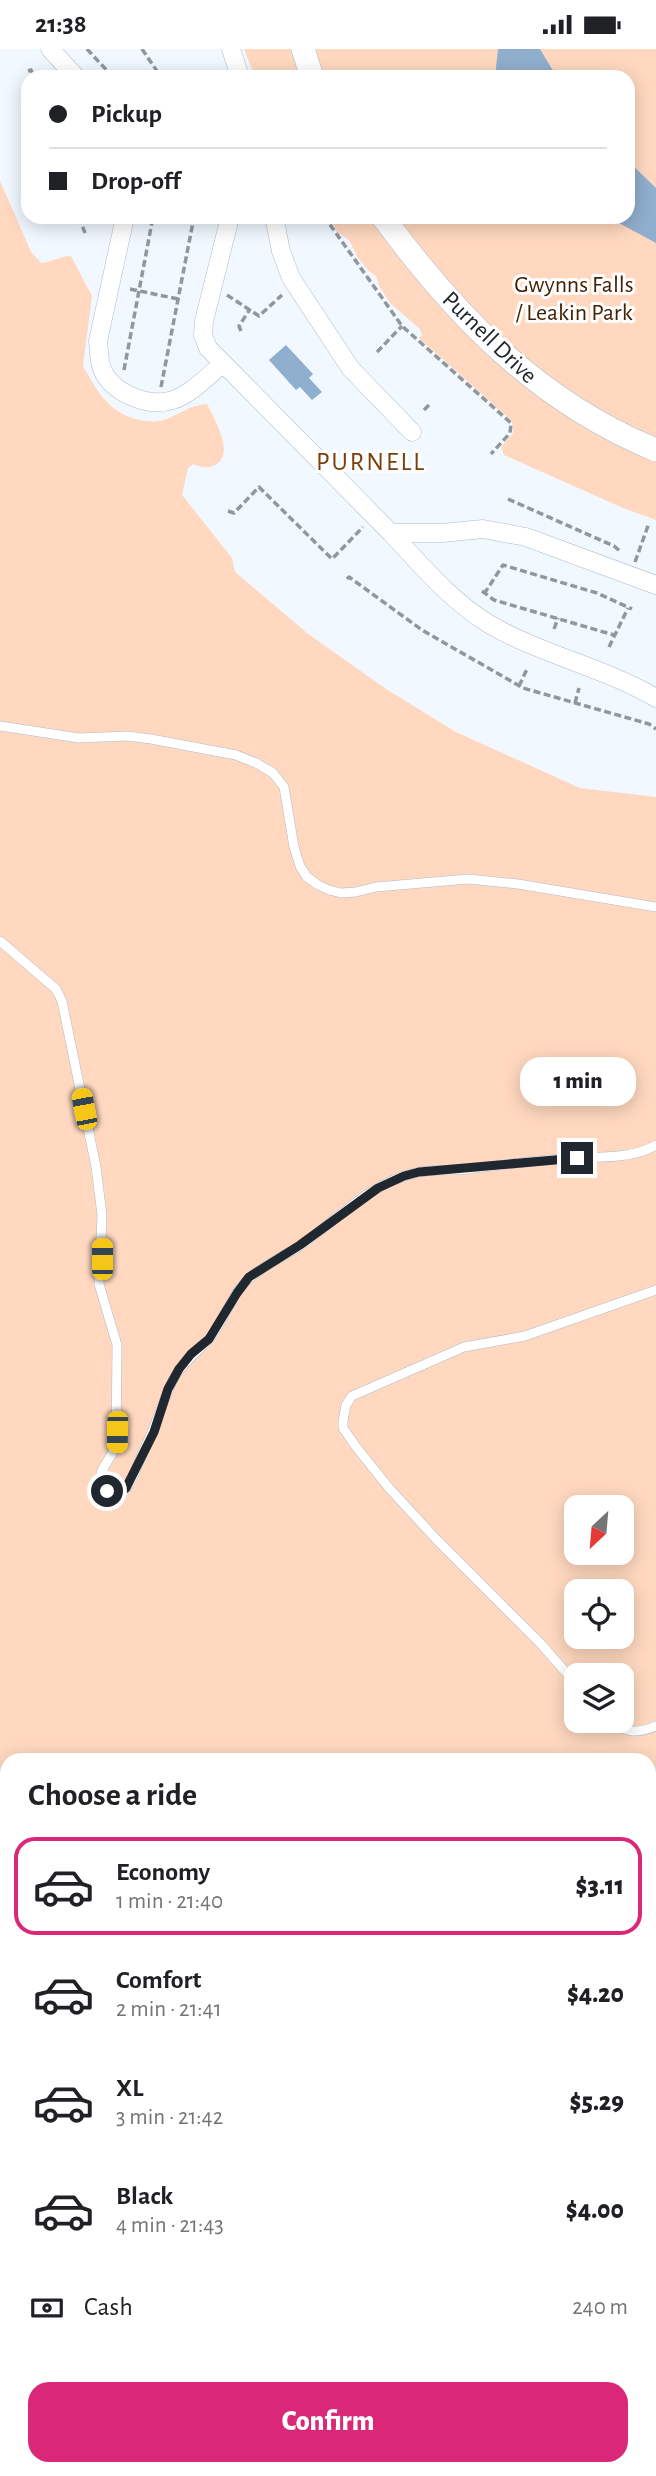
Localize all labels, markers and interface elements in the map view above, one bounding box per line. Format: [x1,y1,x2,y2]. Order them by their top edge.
text: 21:38 [35,11,87,37]
text: Pickup [91,101,162,127]
text: Drop-off [91,168,180,194]
park label: Gwynns Falls / Leakin Park [514,273,634,325]
street label: Purnell Drive [437,287,541,388]
district label: PURNELL [316,449,426,475]
callout: 1 min [519,1056,635,1105]
text: 1 min [554,1070,602,1093]
car [70,1086,99,1132]
route end [561,1142,593,1174]
car [92,1238,113,1280]
car [107,1411,128,1453]
route start [91,1475,123,1507]
north arrow [564,1495,634,1565]
map controls [564,1495,634,1733]
button: locate [564,1579,634,1649]
button: layers [564,1663,634,1733]
text: Choose a ride [28,1779,197,1811]
icon: car [32,1855,95,1918]
text: Economy [116,1859,210,1885]
text: $3.11 [576,1873,624,1899]
text: 1 min · 21:40 [116,1890,223,1913]
icon: car [32,1963,95,2026]
text: Comfort [116,1967,201,1993]
text: $4.20 [567,1981,624,2007]
text: 2 min · 21:41 [116,1998,222,2021]
icon: car [32,2071,95,2134]
text: XL [116,2075,143,2101]
text: $5.29 [570,2089,624,2115]
text: 3 min · 21:42 [116,2106,223,2129]
icon: car [32,2179,95,2242]
text: Black [116,2183,173,2209]
text: $4.00 [566,2197,624,2223]
text: 4 min · 21:43 [116,2214,224,2237]
icon: cash [28,2289,66,2327]
text: Cash [84,2294,133,2320]
text: 240 m [572,2296,628,2319]
button: Confirm [28,2382,628,2462]

